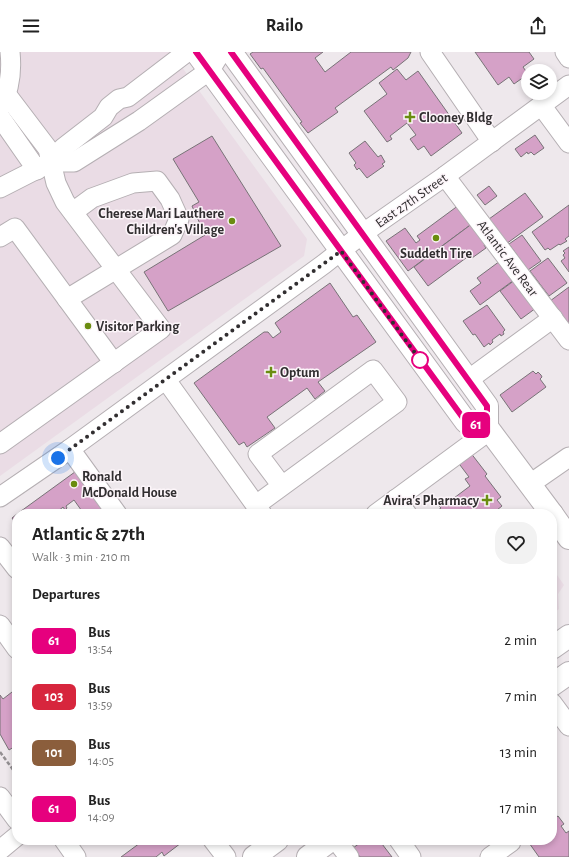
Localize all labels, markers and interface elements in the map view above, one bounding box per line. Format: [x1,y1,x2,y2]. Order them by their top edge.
icon: menu [20,15,42,37]
icon: share [527,15,549,37]
text: Railo [266,17,303,35]
map controls [521,64,557,100]
button: layers [521,64,557,100]
marker: Clooney Bldg [404,111,416,123]
place label: Clooney Bldg [419,111,493,125]
street label: East 27th Street [373,171,450,231]
place label: Cherese Mari Lauthere Children's Village [98,207,224,237]
marker: Cherese Mari Lauthere Children's Village [227,216,237,226]
street label: Atlantic Ave Rear [474,218,541,300]
marker: Suddeth Tire [431,233,441,243]
place label: Suddeth Tire [400,247,472,261]
place label: Visitor Parking [96,320,180,334]
marker: Visitor Parking [83,321,93,331]
unlabelled marker [411,351,429,369]
marker: Optum [265,366,277,378]
place label: Optum [280,366,320,380]
line badge: 61 [458,412,494,438]
text: 61 [470,418,482,432]
your location [48,448,68,468]
place label: Ronald McDonald House [82,470,177,500]
marker: Ronald McDonald House [69,479,79,489]
place label: Avira's Pharmacy [383,494,480,508]
marker: Avira's Pharmacy [482,495,492,505]
button: heart [495,522,537,564]
text: Atlantic & 27th [32,525,145,544]
text: Walk · 3 min · 210 m [32,551,130,564]
text: Departures [32,587,100,602]
text: Bus [88,625,110,640]
text: 2 min [504,633,537,648]
text: 61 [48,634,60,648]
text: 13:54 [88,643,113,656]
text: Bus [88,681,110,696]
text: 7 min [505,689,537,704]
text: 103 [45,690,63,704]
text: 13:59 [88,699,112,712]
text: Bus [88,737,110,752]
text: 13 min [500,745,537,760]
text: 101 [45,746,63,760]
text: 14:05 [88,755,114,768]
text: Bus [88,793,110,808]
text: 17 min [500,801,537,816]
text: 61 [48,802,60,816]
text: 14:09 [88,811,115,824]

